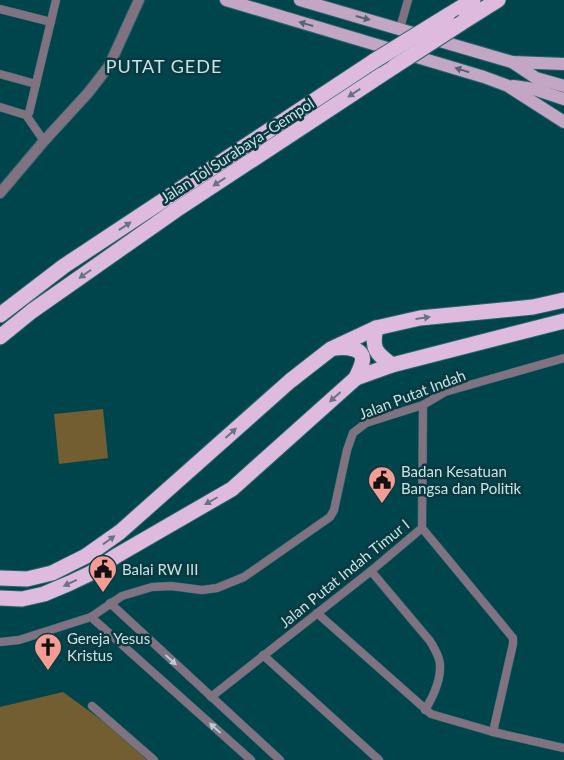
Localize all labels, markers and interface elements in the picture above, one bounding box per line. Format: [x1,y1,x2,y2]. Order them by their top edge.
one-way arrow [356,14,371,22]
one-way arrow [299,19,314,27]
district label: PUTAT GEDE [106,55,222,77]
one-way arrow [454,65,469,73]
one-way arrow [348,88,361,98]
street label: Jalan Tol Surabaya–Gempol [157,94,317,206]
one-way arrow [212,178,225,187]
one-way arrow [118,221,132,230]
one-way arrow [78,269,92,279]
one-way arrow [416,314,432,322]
street label: Jalan Putat Indah [356,365,468,423]
one-way arrow [330,391,342,403]
one-way arrow [225,427,237,439]
place label: Badan Kesatuan Bangsa dan Politik [401,462,522,497]
public building icon: Badan Kesatuan Bangsa dan Politik [367,465,397,504]
one-way arrow [203,497,218,505]
street label: Jalan Putat Indah Timur I [275,515,413,631]
one-way arrow [102,535,116,545]
public building icon: Balai RW III [88,554,118,593]
place label: Balai RW III [122,560,198,578]
one-way arrow [63,579,77,587]
place label: Gereja Yesus Kristus [67,629,150,664]
church icon: Gereja Yesus Kristus [33,632,63,671]
one-way arrow [165,654,177,666]
one-way arrow [208,722,221,733]

